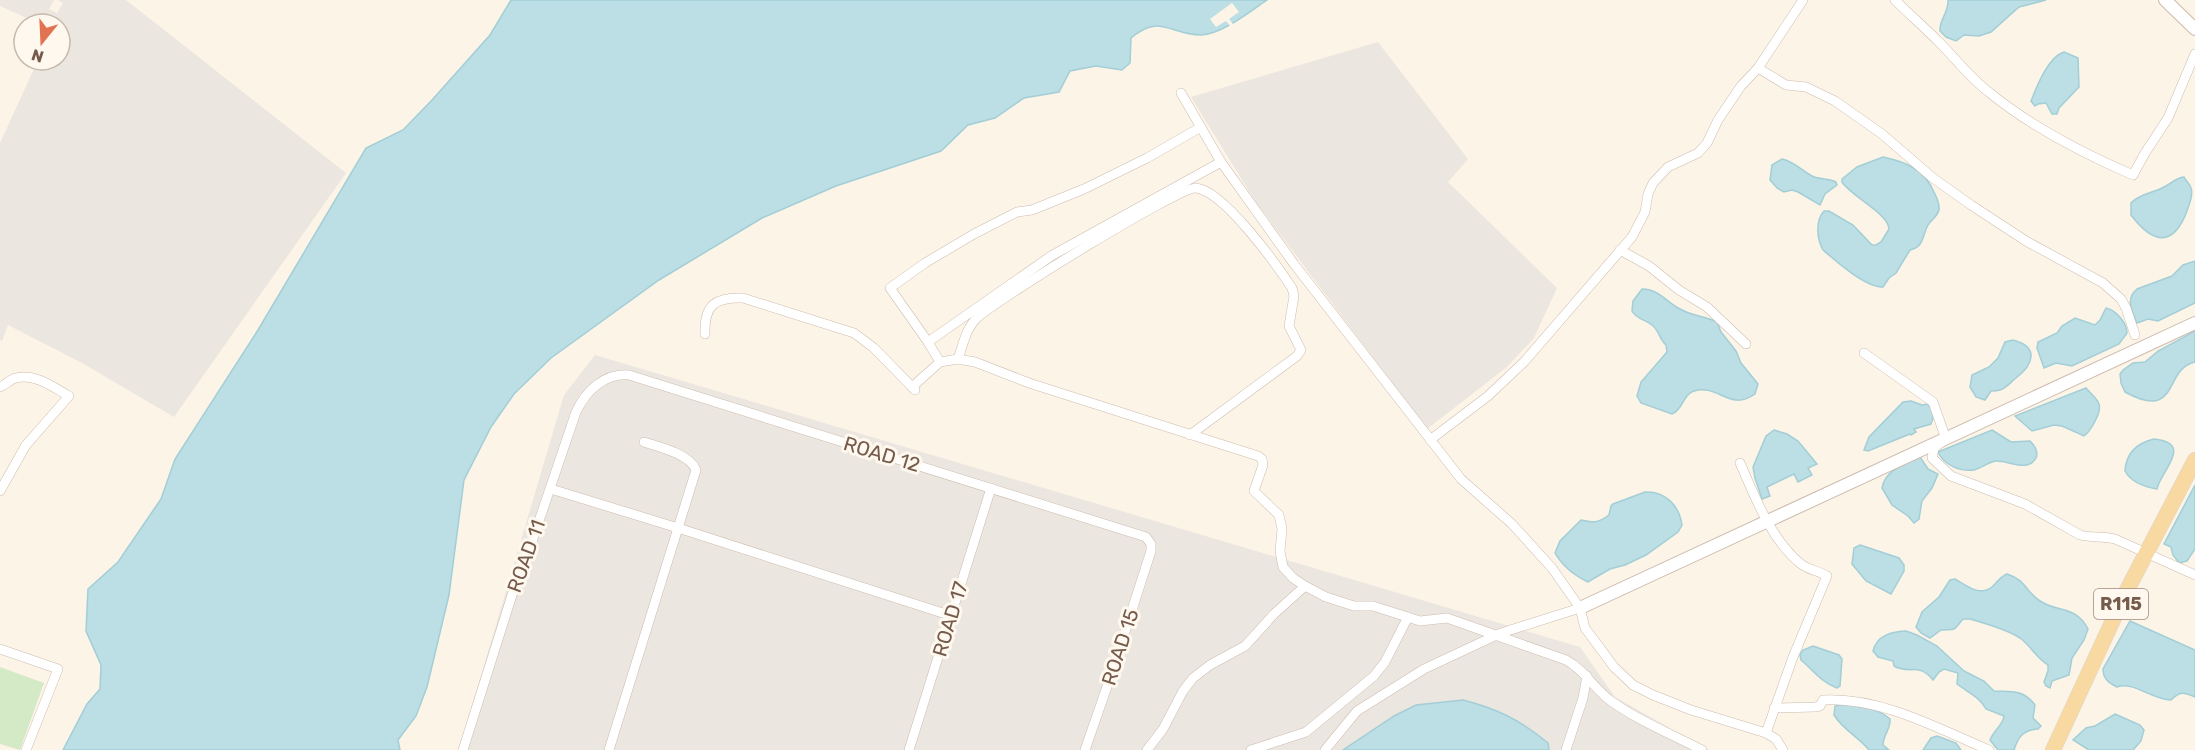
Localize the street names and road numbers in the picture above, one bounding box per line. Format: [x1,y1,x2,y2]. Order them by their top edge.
street label: ROAD 12 [841,431,923,477]
street label: ROAD 11 [502,516,550,596]
street label: ROAD 17 [927,579,973,659]
road number: R115 [2094,589,2148,619]
street label: ROAD 15 [1096,606,1144,688]

